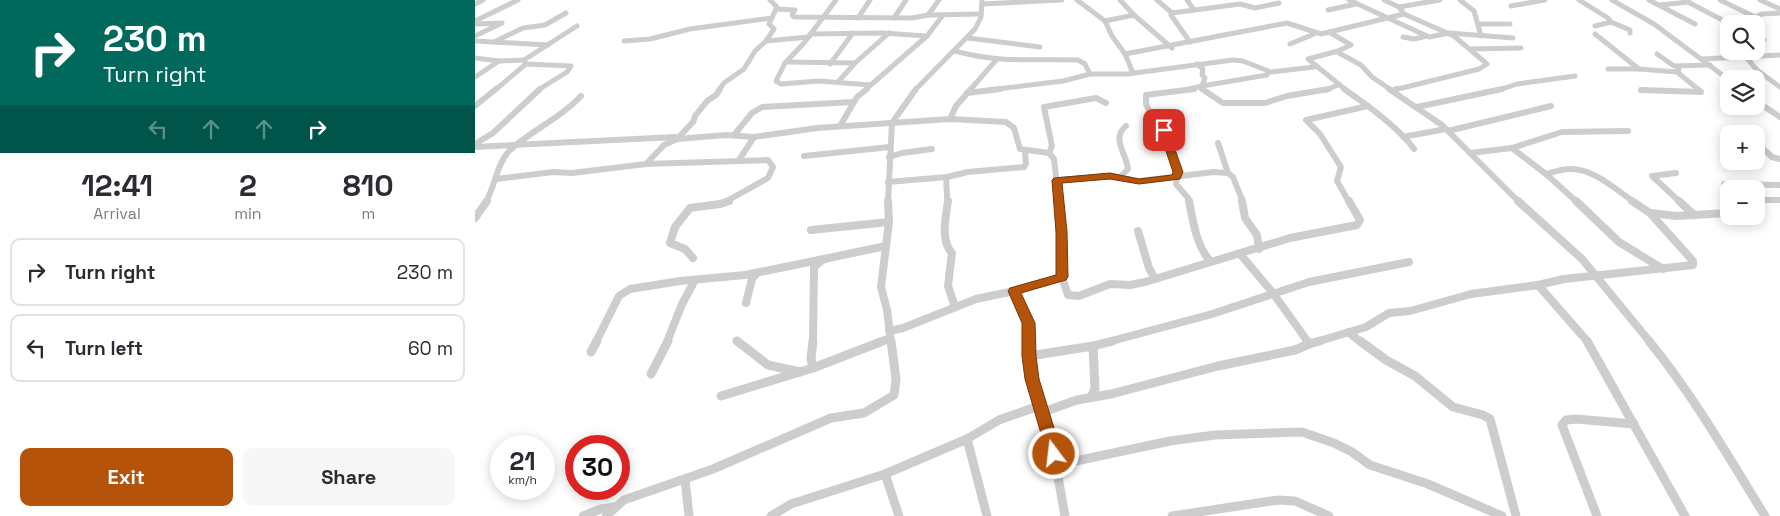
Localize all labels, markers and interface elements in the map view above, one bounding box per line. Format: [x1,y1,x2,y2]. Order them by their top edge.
map controls [1720,15,1765,225]
button: search [1720,15,1765,60]
text: 230 m [103,17,207,61]
icon: right [20,20,85,85]
text: Turn right [103,60,206,88]
button: layers [1720,70,1765,115]
pin [1143,109,1185,151]
icon: left [144,115,172,143]
icon: ahead [197,115,225,143]
icon: ahead [250,115,278,143]
icon: right [303,115,331,143]
icon: arrive [1150,116,1178,144]
button: + [1720,125,1765,170]
text: 12:41 [81,166,153,205]
text: 2 [239,166,257,205]
text: 810 [343,166,394,205]
button: − [1720,180,1765,225]
text: Arrival [93,203,141,224]
text: min [234,203,262,224]
text: m [361,203,375,224]
icon: right [22,258,50,286]
text: Turn right [65,260,155,285]
text: 230 m [397,260,453,285]
icon: left [22,334,50,362]
text: Turn left [65,336,143,361]
text: 60 m [408,336,453,361]
position arrow [1027,427,1079,479]
speed limit sign: 30 [565,435,630,500]
text: 21 [509,445,536,477]
button: Exit [20,448,233,506]
button: Share [243,448,455,506]
text: km/h [508,472,537,488]

